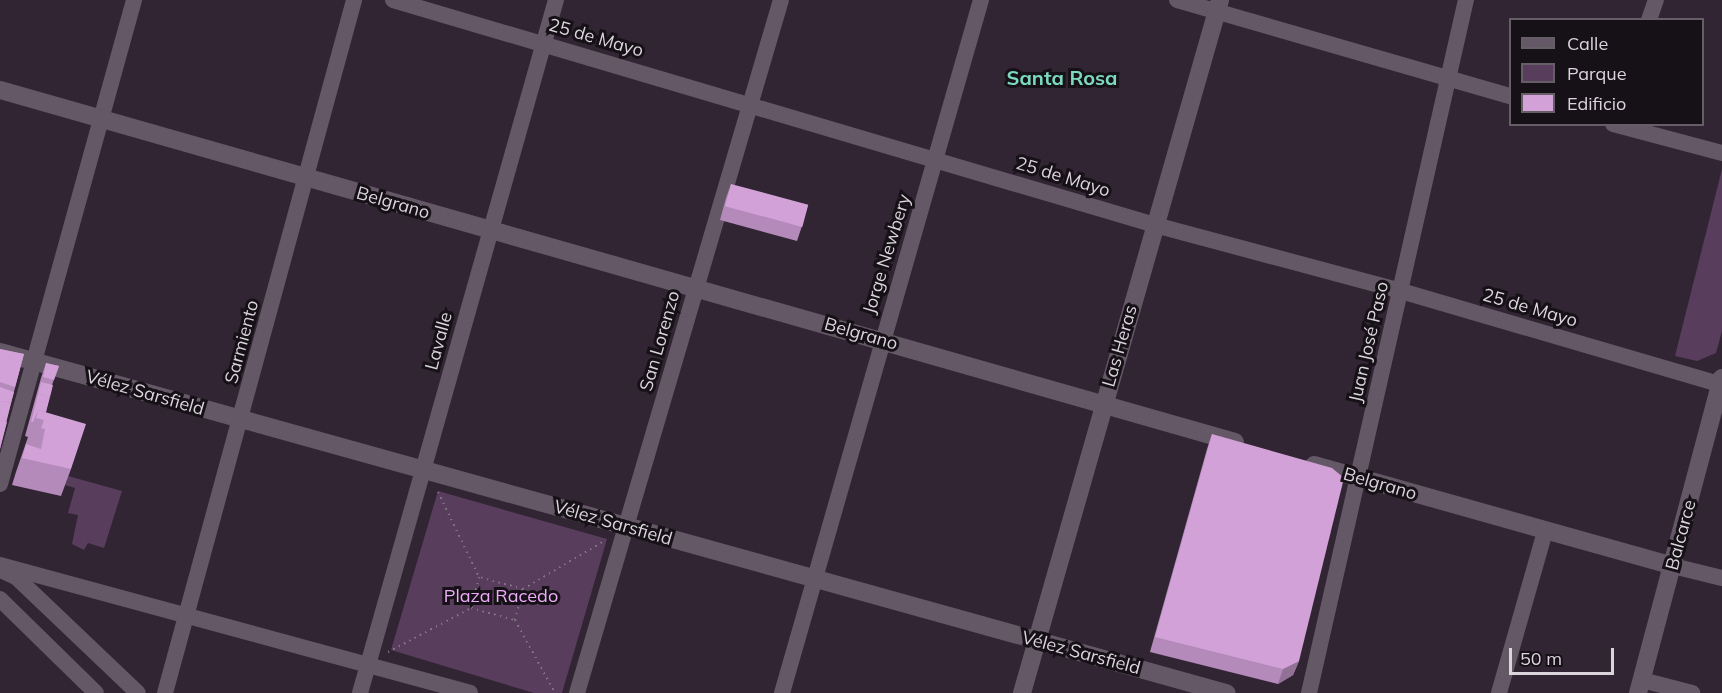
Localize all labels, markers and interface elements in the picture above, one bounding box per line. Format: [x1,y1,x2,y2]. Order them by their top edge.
street label: 25 de Mayo [546,14,646,62]
legend [1509,18,1704,126]
text: Calle [1567,32,1608,55]
text: Parque [1567,62,1626,85]
district label: Santa Rosa [1007,65,1117,89]
text: Edificio [1567,92,1626,115]
street label: 25 de Mayo [1013,152,1113,202]
street label: Belgrano [354,182,432,224]
street label: Jorge Newbery [859,192,915,316]
street label: Juan José Paso [1345,280,1393,404]
street label: 25 de Mayo [1480,284,1580,332]
street label: San Lorenzo [635,288,685,394]
street label: Sarmiento [221,298,263,386]
street label: Las Heras [1098,303,1142,389]
street label: Lavalle [421,310,457,372]
street label: Belgrano [822,313,900,355]
street label: Vélez Sarsfield [83,366,207,420]
street label: Belgrano [1341,463,1419,505]
street label: Vélez Sarsfield [551,496,675,550]
street label: Balcarce [1661,497,1701,573]
park label: Plaza Racedo [444,585,558,607]
street label: Vélez Sarsfield [1019,627,1143,679]
scale bar [1512,636,1617,674]
text: 50 m [1520,647,1562,670]

